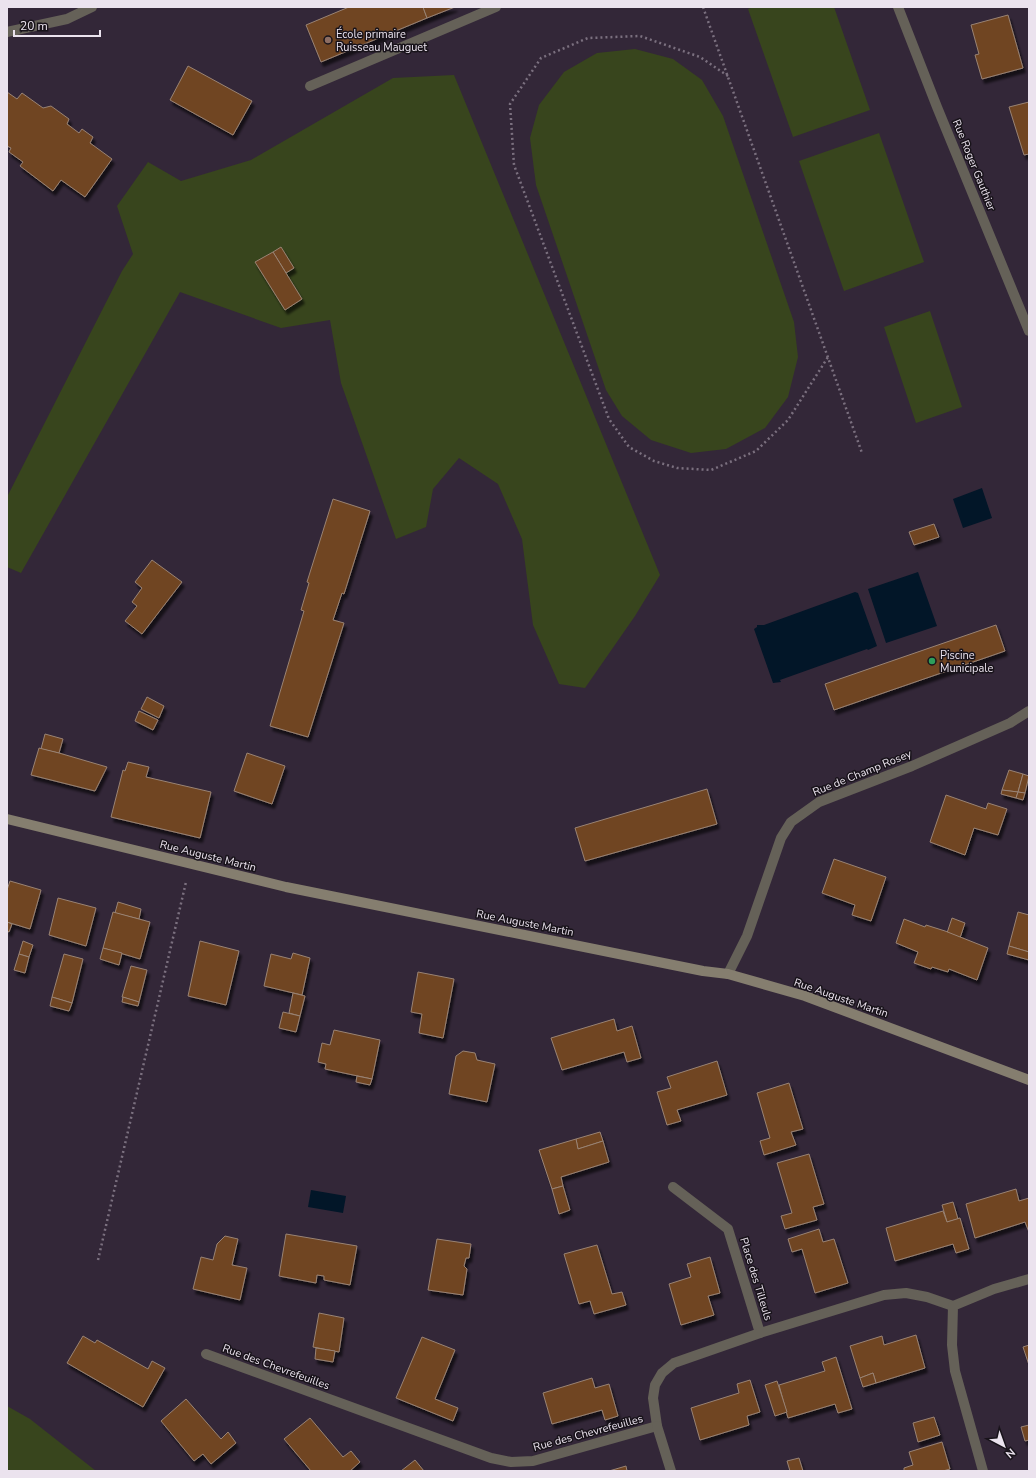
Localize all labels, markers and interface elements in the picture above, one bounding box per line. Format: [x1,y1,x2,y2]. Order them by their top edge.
scale bar [14,12,100,38]
text: 20 m [20,18,48,34]
place label: École primaire Ruisseau Mauguet [336,26,427,55]
marker: École primaire Ruisseau Mauguet [323,35,333,45]
street label: Rue Roger Gauthier [949,117,999,213]
place label: Piscine Municipale [940,648,993,676]
marker: Piscine Municipale [927,656,937,666]
street label: Rue de Champ Rosey [810,746,914,800]
street label: Rue Auguste Martin [158,837,258,875]
street label: Rue Auguste Martin [475,906,575,940]
street label: Rue Auguste Martin [792,975,890,1021]
street label: Place des Tilleuls [736,1236,776,1322]
street label: Rue des Chevrefeuilles [220,1341,332,1393]
street label: Rue des Chevrefeuilles [531,1411,645,1455]
north arrow [984,1426,1024,1466]
text: N [1002,1445,1018,1462]

